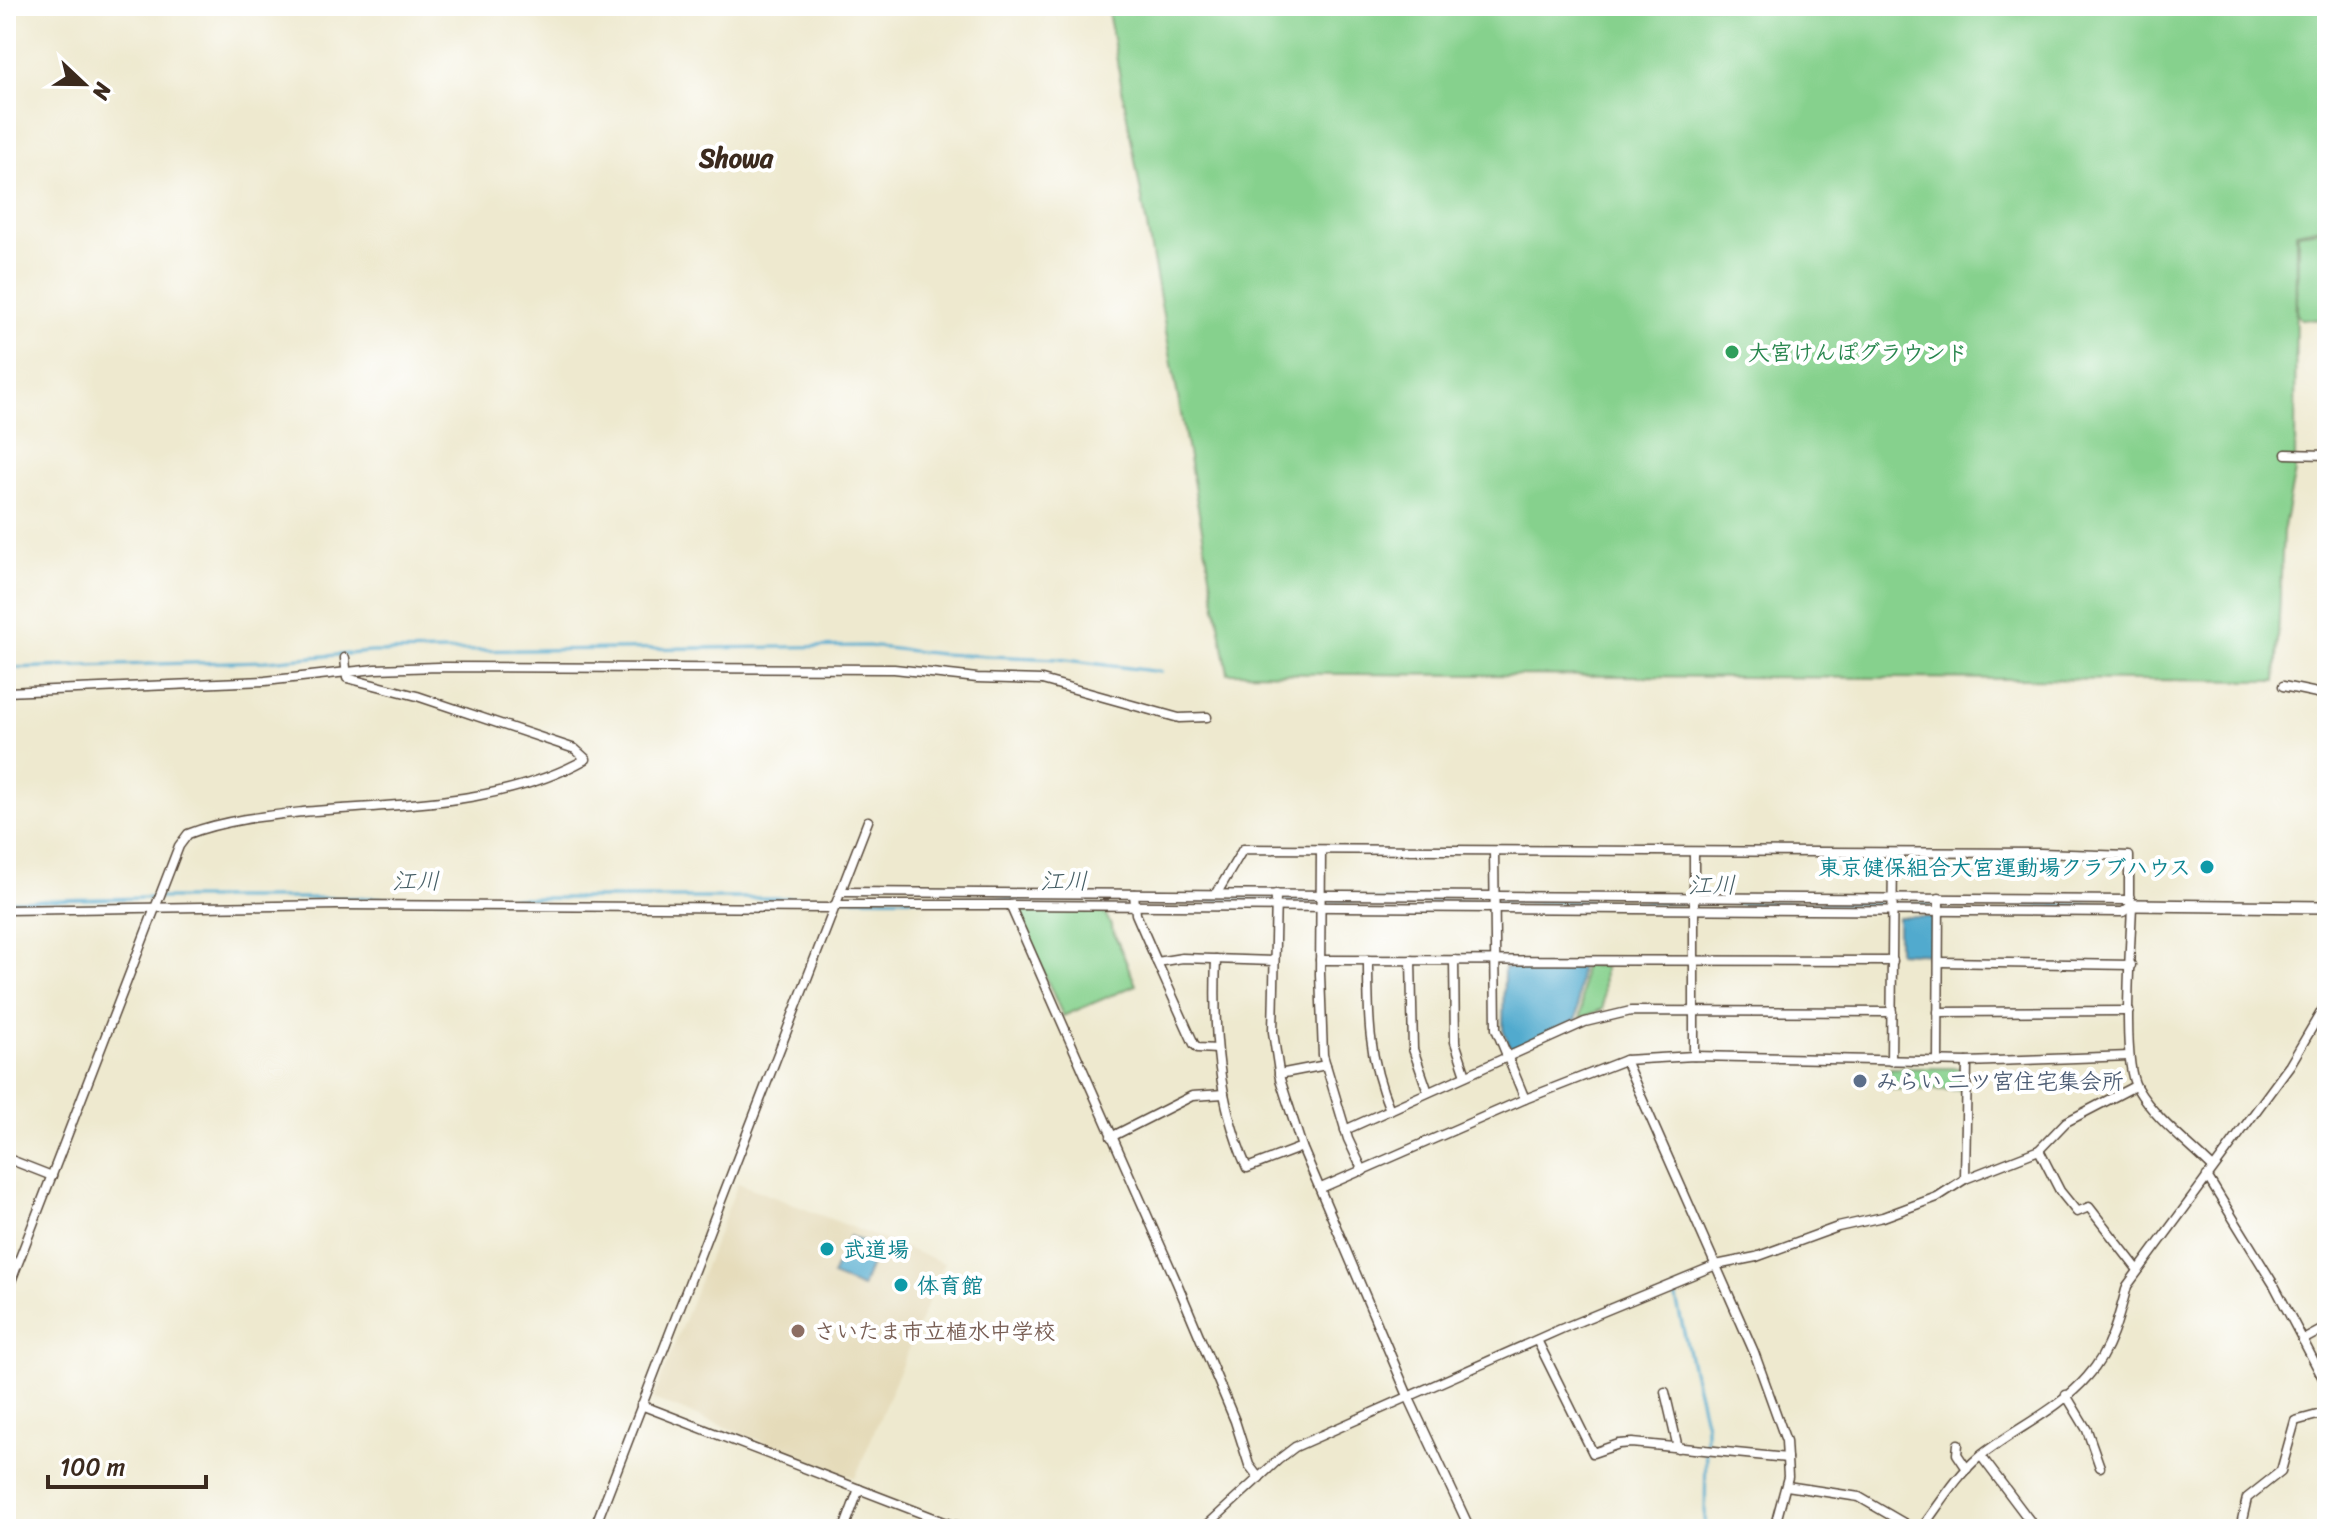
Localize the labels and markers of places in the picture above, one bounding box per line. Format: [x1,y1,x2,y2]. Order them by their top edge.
place label: 大宮けんぽグラウンド [1748,333,1968,372]
marker: 大宮けんぽグラウンド [1723,343,1741,361]
place label: 東京健保組合大宮運動場クラブハウス [1818,848,2191,887]
marker: 東京健保組合大宮運動場クラブハウス [2198,858,2216,876]
place label: みらい 二ツ宮住宅集会所 [1876,1062,2124,1101]
marker: みらい 二ツ宮住宅集会所 [1851,1072,1869,1090]
place label: 武道場 [843,1230,909,1269]
marker: 武道場 [818,1240,836,1258]
place label: 体育館 [917,1266,983,1305]
marker: 体育館 [892,1276,910,1294]
place label: さいたま市立植水中学校 [814,1312,1056,1351]
marker: さいたま市立植水中学校 [789,1322,807,1340]

